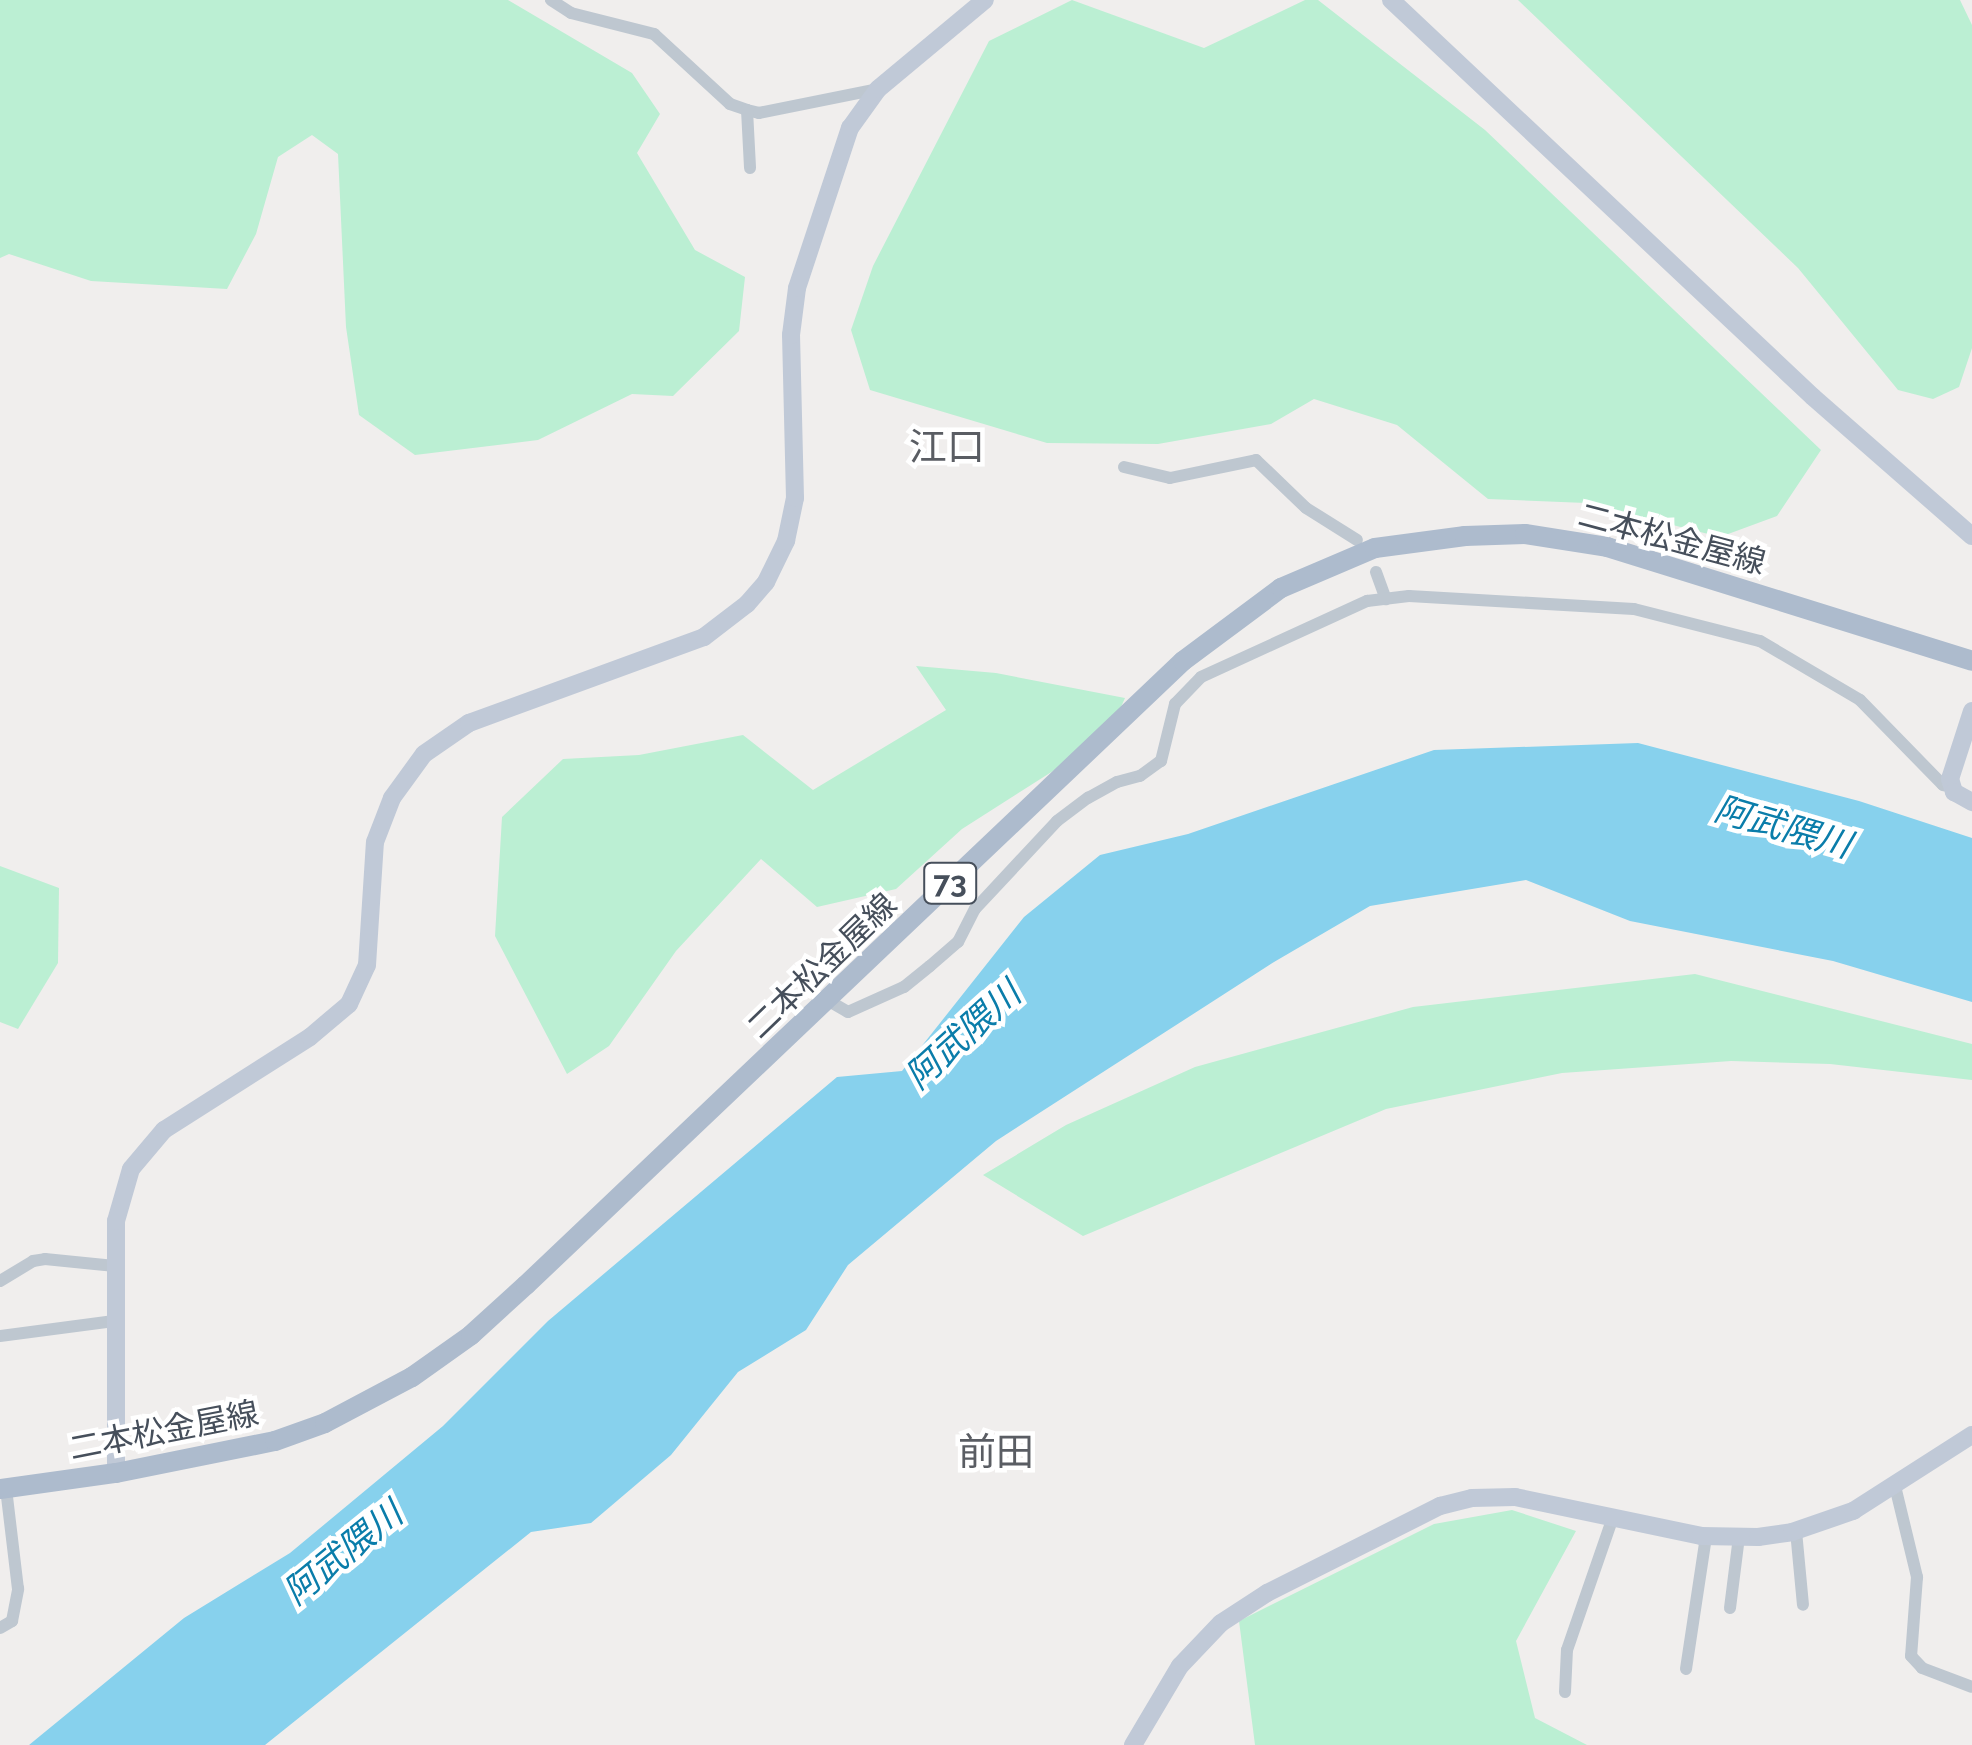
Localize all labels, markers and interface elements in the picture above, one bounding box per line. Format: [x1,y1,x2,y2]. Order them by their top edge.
district label: 江口 [909,424,985,470]
street label: 二本松金屋線 [1574,496,1770,582]
water label: 阿武隈川 [1710,788,1856,866]
road number: 73 [922,858,978,908]
street label: 二本松金屋線 [740,886,904,1046]
water label: 阿武隈川 [897,973,1029,1097]
street label: 二本松金屋線 [66,1394,262,1468]
district label: 前田 [958,1429,1034,1475]
water label: 阿武隈川 [275,1493,411,1613]

